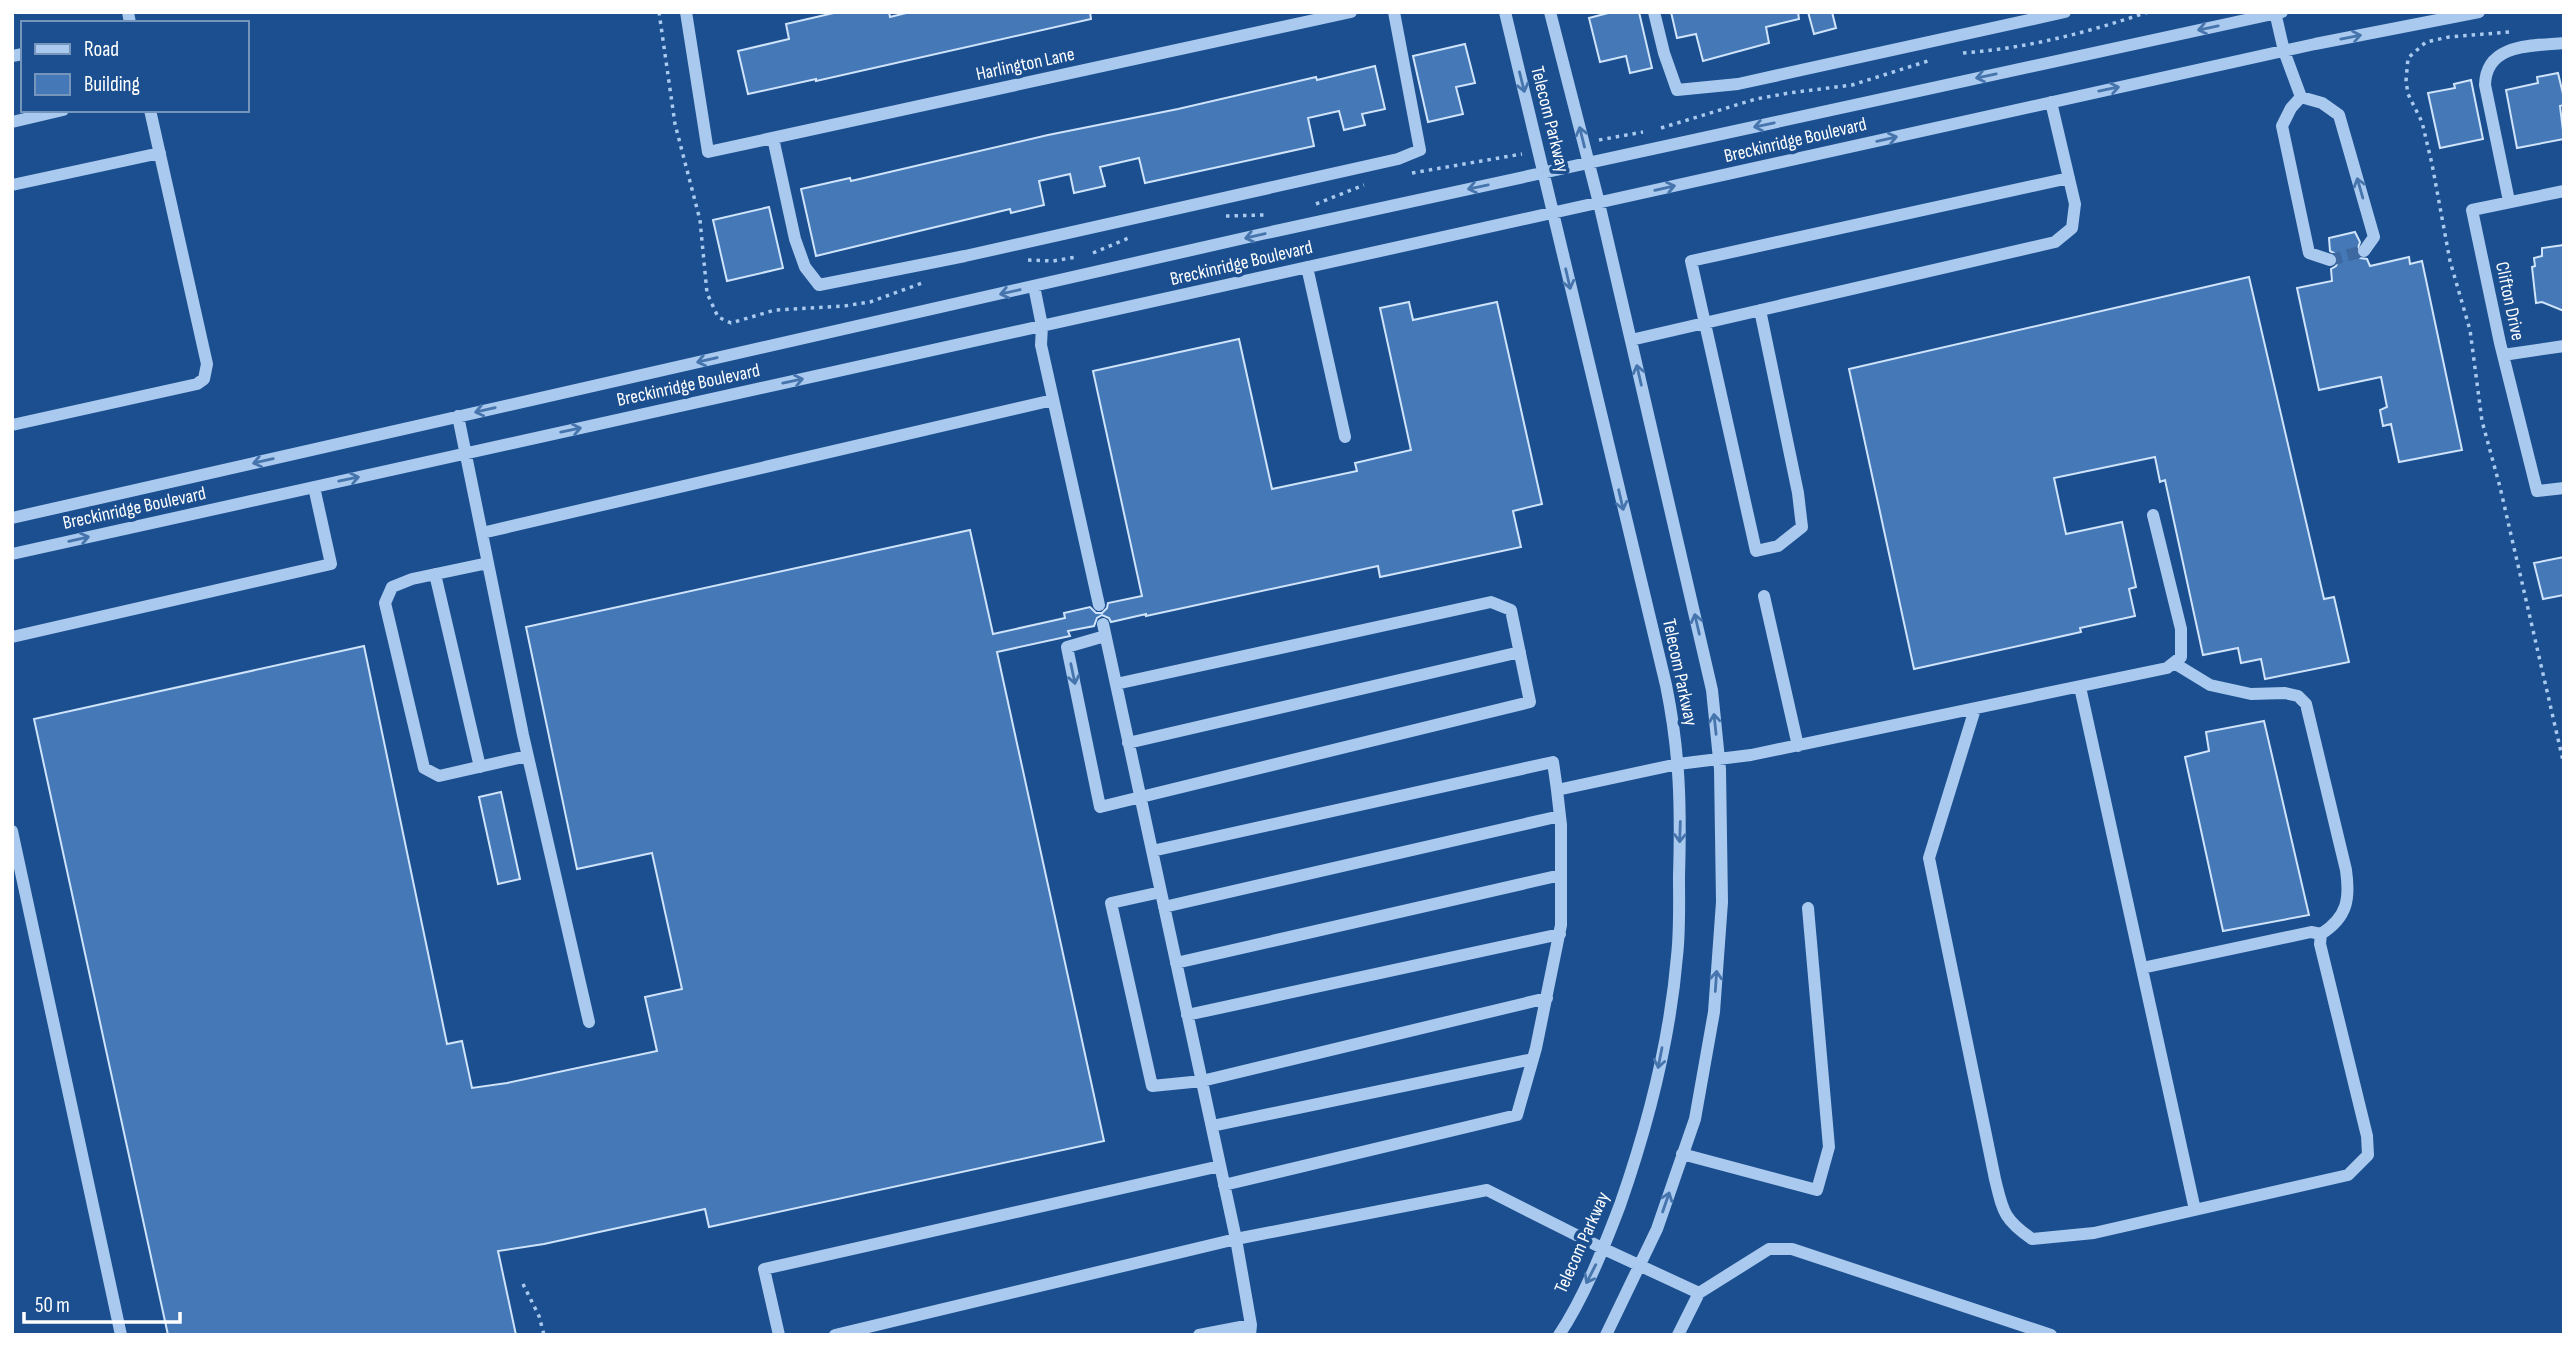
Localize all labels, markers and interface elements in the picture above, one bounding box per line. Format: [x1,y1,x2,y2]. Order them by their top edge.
legend [21,21,248,112]
one-way arrow [2197,22,2220,35]
one-way arrow [2339,29,2362,43]
text: Road [84,37,119,62]
street label: Harlington Lane [974,43,1077,86]
street label: Telecom Parkway [1525,64,1574,176]
one-way arrow [1516,70,1529,93]
one-way arrow [1975,70,1998,84]
text: Building [84,72,140,97]
one-way arrow [2098,82,2120,95]
street label: Breckinridge Boulevard [1722,113,1869,168]
one-way arrow [1753,119,1776,133]
one-way arrow [1575,126,1588,148]
one-way arrow [1875,131,1898,145]
one-way arrow [2353,177,2366,200]
one-way arrow [1467,181,1490,195]
one-way arrow [1653,181,1676,194]
one-way arrow [1244,229,1267,243]
street label: Breckinridge Boulevard [1168,236,1315,291]
street label: Clifton Drive [2490,260,2529,343]
one-way arrow [1562,267,1576,290]
one-way arrow [999,286,1022,299]
one-way arrow [696,354,719,367]
street label: Breckinridge Boulevard [615,359,762,412]
one-way arrow [1632,364,1645,387]
one-way arrow [781,373,804,387]
one-way arrow [474,404,497,418]
one-way arrow [559,423,582,436]
one-way arrow [252,455,275,468]
one-way arrow [337,472,360,486]
street label: Breckinridge Boulevard [61,482,208,535]
one-way arrow [1615,488,1629,511]
one-way arrow [67,532,90,545]
one-way arrow [1689,613,1703,636]
street label: Telecom Parkway [1657,617,1702,728]
one-way arrow [1066,662,1080,685]
one-way arrow [1709,713,1722,736]
one-way arrow [1674,820,1687,843]
one-way arrow [1710,970,1723,993]
one-way arrow [1653,1046,1667,1069]
street label: Telecom Parkway [1550,1188,1615,1297]
one-way arrow [1661,1191,1673,1213]
one-way arrow [1584,1263,1597,1284]
scale bar [24,1280,180,1324]
text: 50 m [35,1293,70,1318]

